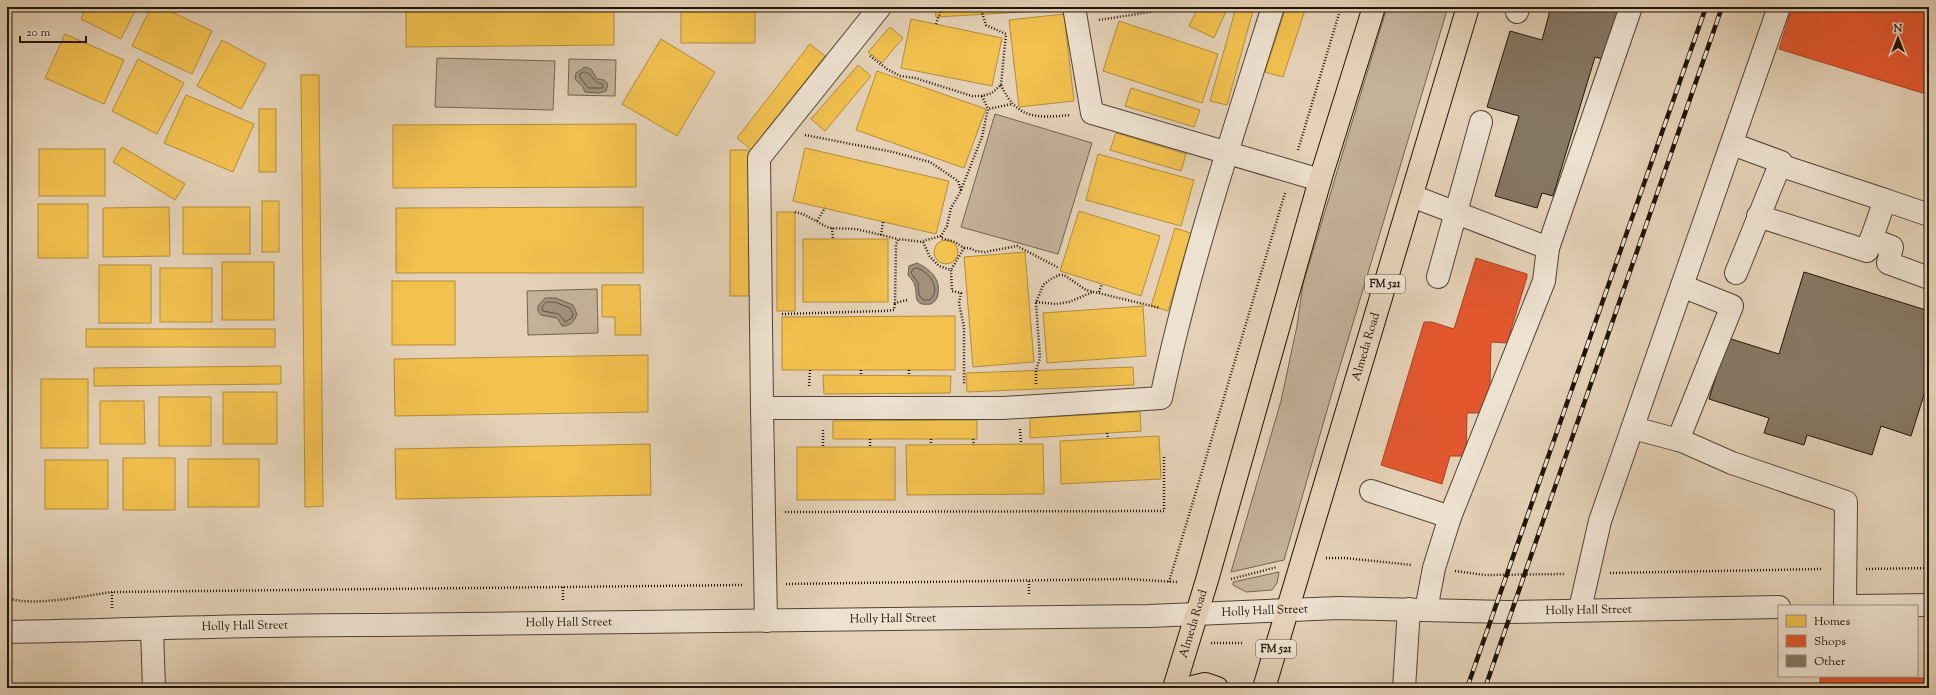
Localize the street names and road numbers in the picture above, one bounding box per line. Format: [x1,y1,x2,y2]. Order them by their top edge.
road number: FM 521 [1365,275,1405,293]
street label: Almeda Road [1347,310,1385,383]
street label: Almeda Road [1175,587,1213,660]
street label: Holly Hall Street [1221,600,1308,622]
street label: Holly Hall Street [1545,601,1632,620]
street label: Holly Hall Street [850,609,936,629]
street label: Holly Hall Street [526,613,612,632]
street label: Holly Hall Street [201,616,288,636]
road number: FM 521 [1256,640,1296,658]

